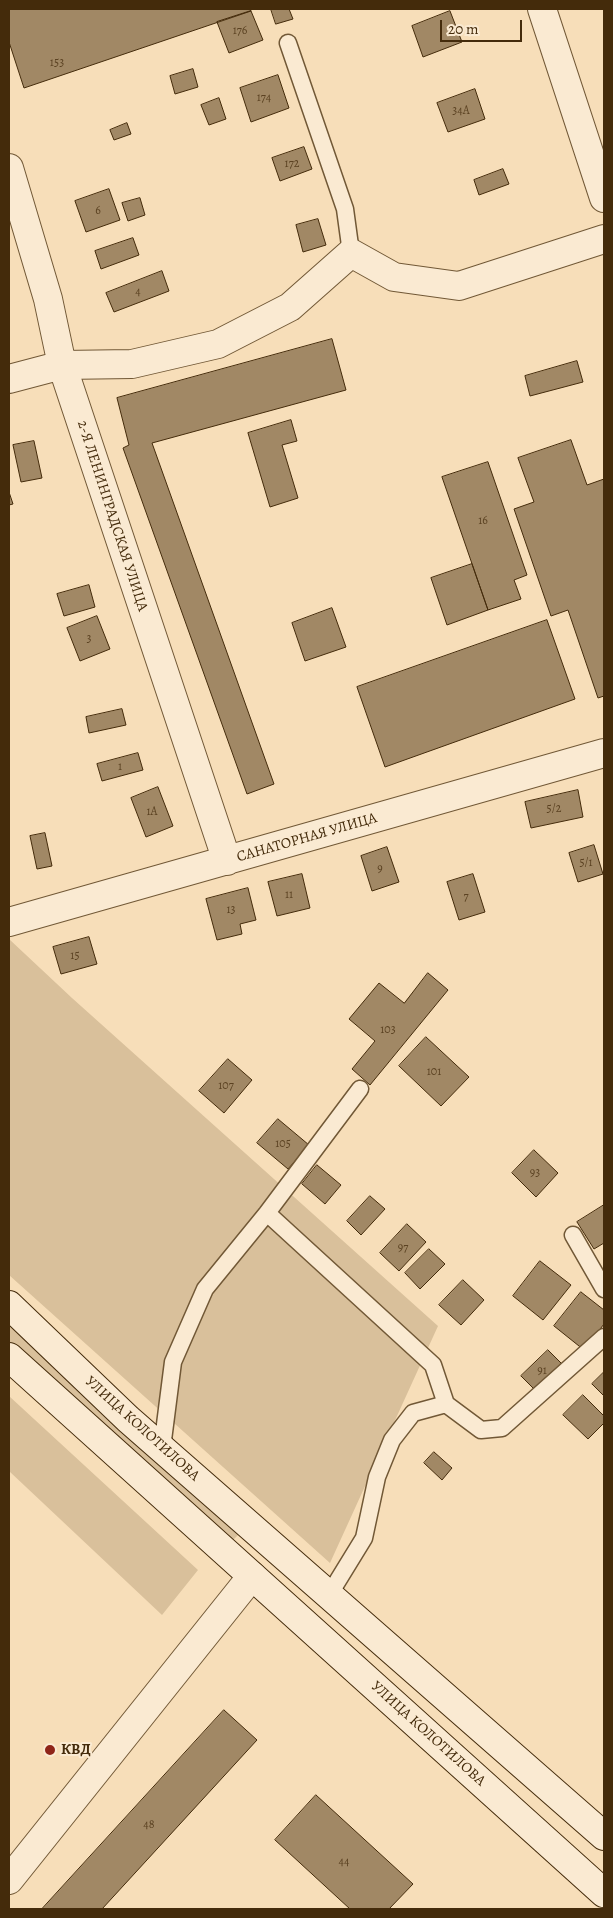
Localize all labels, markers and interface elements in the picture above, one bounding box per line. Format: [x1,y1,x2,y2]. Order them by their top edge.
scale bar [443,10,526,42]
text: 20 m [448,19,479,39]
house number: 176 [233,24,247,38]
house number: 153 [50,56,64,70]
house number: 174 [257,91,271,105]
house number: 34А [452,104,470,118]
house number: 172 [285,157,299,171]
house number: 6 [95,204,101,218]
house number: 4 [135,285,141,299]
street label: 2-Я ЛЕНИНГРАДСКАЯ УЛИЦА [73,418,151,614]
house number: 16 [478,514,488,528]
house number: 3 [87,632,91,646]
house number: 1 [118,760,122,774]
house number: 5/2 [547,802,561,816]
house number: 1А [146,805,158,819]
street label: САНАТОРНАЯ УЛИЦА [235,809,379,867]
house number: 5/1 [579,856,593,870]
house number: 9 [377,862,383,876]
house number: 11 [285,888,293,902]
house number: 7 [463,890,469,904]
house number: 13 [226,903,236,917]
house number: 15 [70,949,80,963]
house number: 103 [380,1023,396,1037]
house number: 101 [427,1065,441,1079]
house number: 107 [218,1079,234,1093]
house number: 105 [275,1137,291,1151]
house number: 93 [530,1166,540,1180]
house number: 97 [398,1241,408,1255]
house number: 91 [537,1364,547,1378]
street label: УЛИЦА КОЛОТИЛОВА [81,1373,203,1485]
street label: УЛИЦА КОЛОТИЛОВА [367,1678,489,1790]
place label: КВД [61,1741,91,1759]
marker: КВД [43,1743,57,1757]
house number: 48 [143,1818,155,1832]
house number: 44 [339,1855,349,1869]

